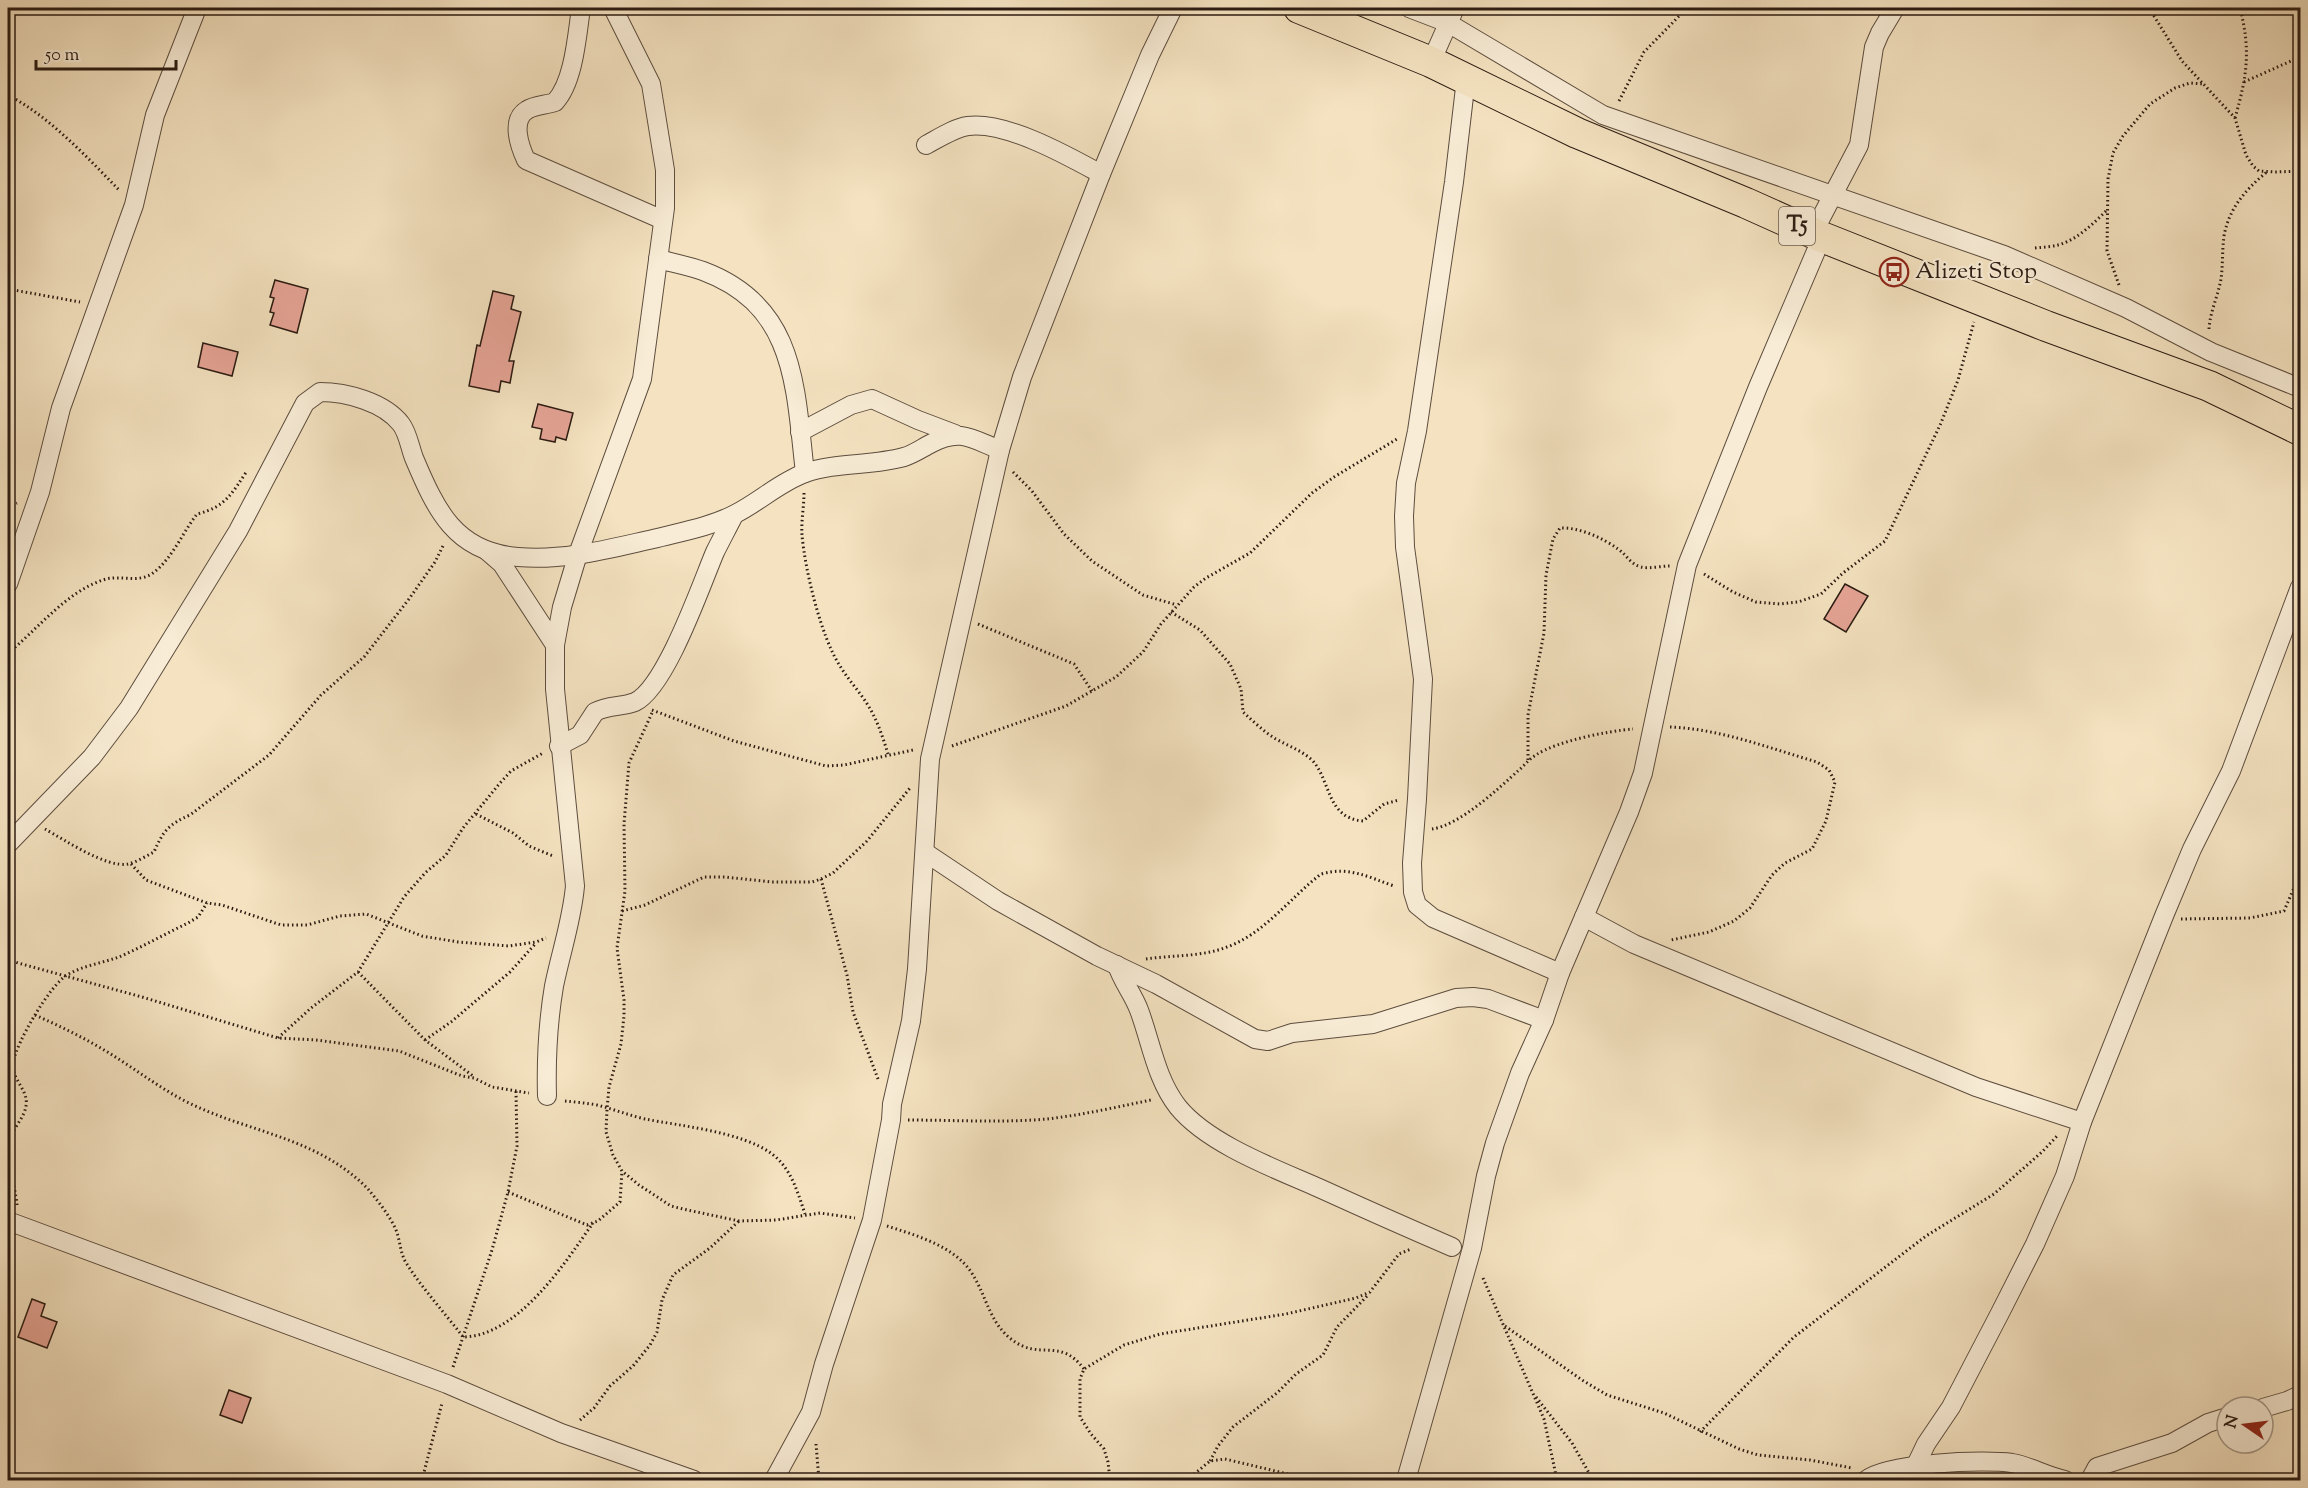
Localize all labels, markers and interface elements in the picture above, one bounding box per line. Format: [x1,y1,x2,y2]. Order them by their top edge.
scale bar [36,33,176,71]
text: 50 m [44,43,80,69]
road number: T5 [1779,207,1815,245]
place label: Alizeti Stop [1915,255,2037,289]
bus stop icon: Alizeti Stop [1878,256,1910,288]
north arrow [2215,1395,2275,1455]
text: N [2220,1413,2246,1431]

